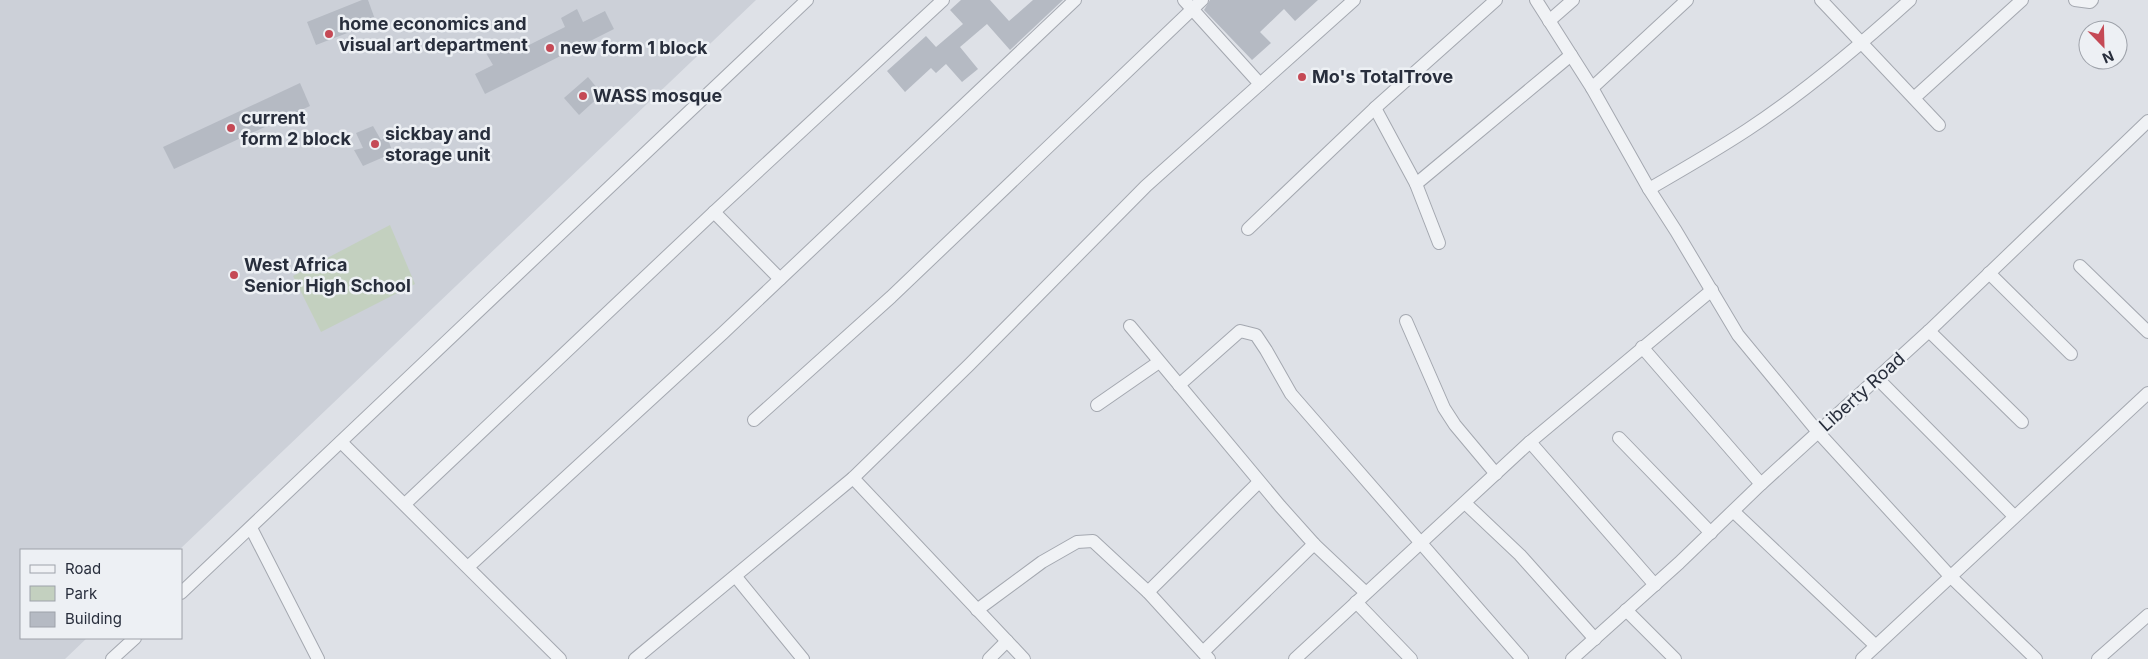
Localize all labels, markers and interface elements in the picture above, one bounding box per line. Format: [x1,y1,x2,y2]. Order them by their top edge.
place label: home economics and visual art department [339,13,528,55]
north arrow [2078,20,2128,70]
marker: home economics and visual art department [323,28,335,40]
place label: new form 1 block [560,37,708,58]
marker: new form 1 block [544,42,556,54]
text: N [2100,48,2117,67]
place label: Mo's TotalTrove [1312,66,1453,87]
marker: Mo's TotalTrove [1296,71,1308,83]
place label: WASS mosque [593,85,722,106]
marker: WASS mosque [577,90,589,102]
place label: current form 2 block [241,107,351,149]
marker: current form 2 block [225,122,237,134]
place label: sickbay and storage unit [385,123,491,165]
marker: sickbay and storage unit [369,138,381,150]
place label: West Africa Senior High School [244,254,411,296]
marker: West Africa Senior High School [228,269,240,281]
street label: Liberty Road [1815,348,1909,436]
legend [20,549,182,639]
text: Road [65,559,101,578]
text: Park [65,584,98,603]
text: Building [65,609,122,628]

